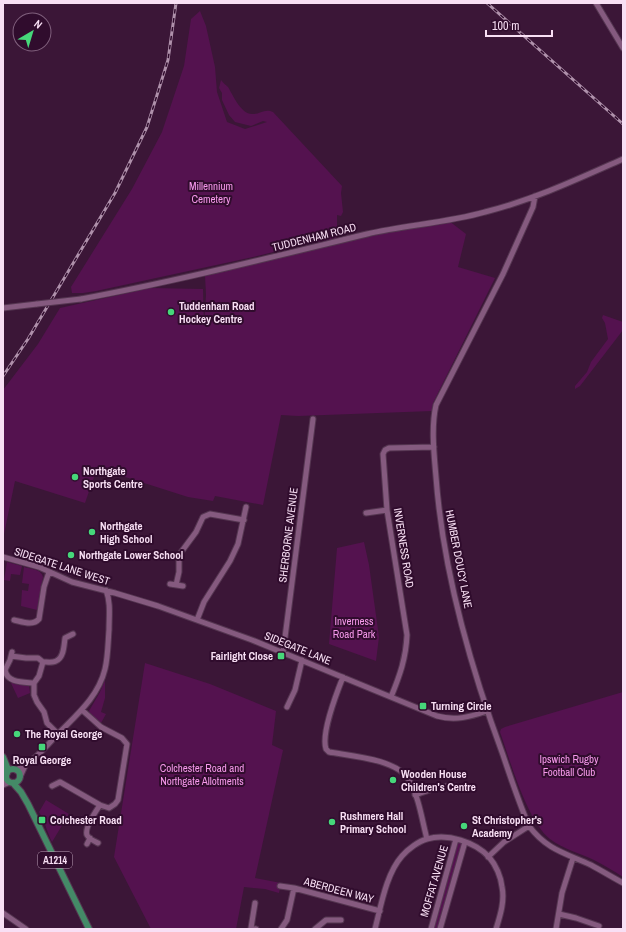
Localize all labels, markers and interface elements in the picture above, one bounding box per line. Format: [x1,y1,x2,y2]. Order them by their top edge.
north arrow [12,12,52,52]
scale bar [486,12,552,38]
text: N [31,17,45,32]
text: 100 m [492,18,519,34]
park label: Millennium Cemetery [189,179,233,206]
street label: TUDDENHAM ROAD [270,220,358,254]
place label: Tuddenham Road Hockey Centre [179,299,255,326]
marker: Tuddenham Road Hockey Centre [166,307,176,317]
place label: Northgate Sports Centre [83,464,143,491]
marker: Northgate Sports Centre [70,472,80,482]
street label: SHERBORNE AVENUE [275,487,301,583]
street label: INVERNESS ROAD [391,507,417,589]
street label: HUMBER DOUCY LANE [443,509,475,609]
place label: Northgate High School [100,519,153,546]
marker: Northgate High School [87,527,97,537]
street label: SIDEGATE LANE WEST [12,544,112,588]
place label: Northgate Lower School [79,548,183,562]
marker: Northgate Lower School [66,550,76,560]
park label: Inverness Road Park [333,614,376,641]
street label: SIDEGATE LANE [262,628,334,668]
place label: Fairlight Close [211,649,273,663]
marker: Fairlight Close [276,651,286,661]
place label: Turning Circle [431,699,492,713]
marker: Turning Circle [418,701,428,711]
place label: The Royal George [25,727,102,741]
marker: The Royal George [12,729,22,739]
marker: Royal George [37,742,47,752]
park label: Ipswich Rugby Football Club [539,752,599,779]
place label: Royal George [13,753,71,767]
park label: Colchester Road and Northgate Allotments [160,761,244,788]
place label: Wooden House Children's Centre [401,767,476,794]
marker: Wooden House Children's Centre [388,775,398,785]
place label: Rushmere Hall Primary School [340,809,406,836]
place label: Colchester Road [50,813,122,827]
place label: St Christopher's Academy [472,813,542,840]
marker: Colchester Road [37,815,47,825]
marker: Rushmere Hall Primary School [327,817,337,827]
marker: St Christopher's Academy [459,821,469,831]
street label: MOFFAT AVENUE [417,843,451,919]
road number: A1214 [38,852,72,868]
street label: ABERDEEN WAY [302,874,375,906]

